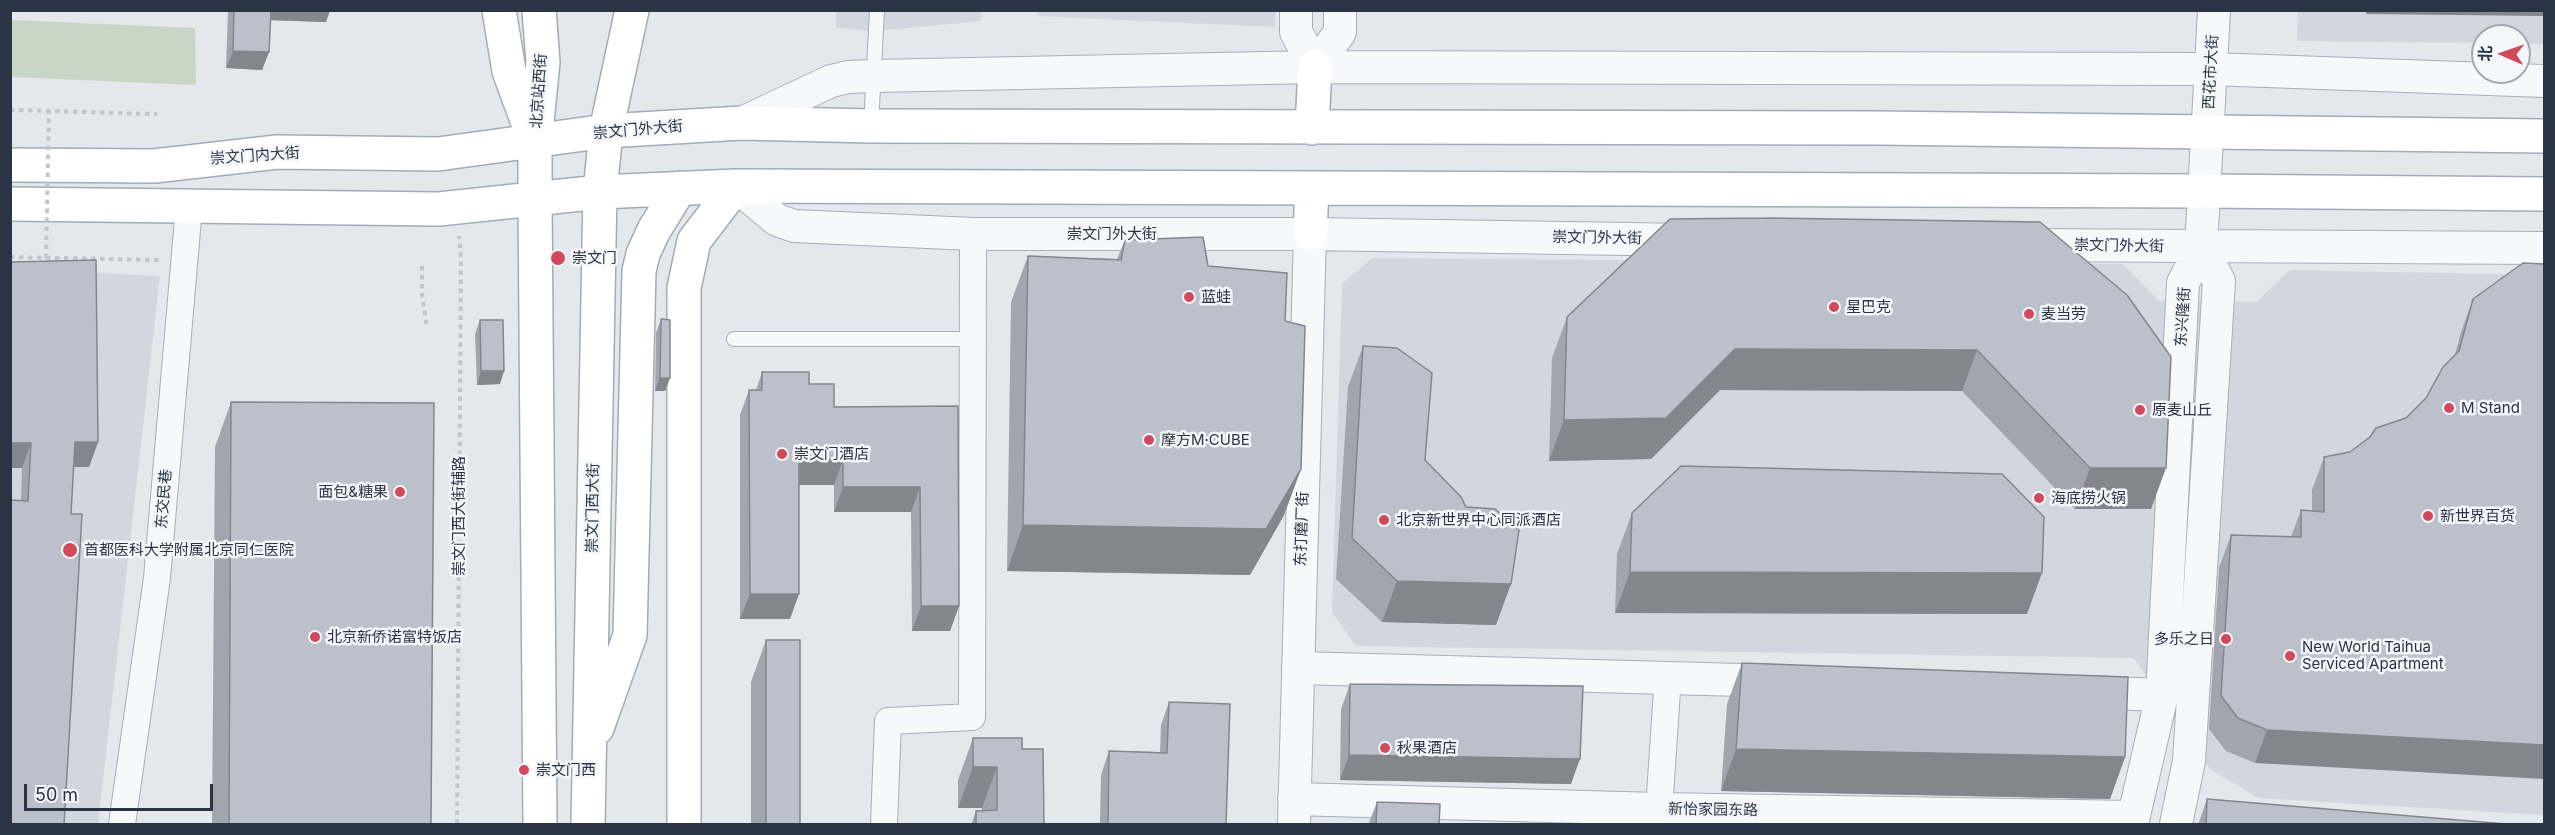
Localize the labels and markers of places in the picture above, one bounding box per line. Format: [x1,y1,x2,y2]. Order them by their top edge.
marker: 崇文门 [549,249,567,267]
place label: 崇文门 [572,249,617,267]
place label: 蓝蛙 [1201,288,1231,306]
marker: 蓝蛙 [1182,290,1196,304]
place label: 星巴克 [1846,298,1891,316]
marker: 星巴克 [1827,300,1841,314]
place label: 麦当劳 [2041,305,2086,323]
marker: 麦当劳 [2022,307,2036,321]
place label: M Stand [2461,399,2520,417]
place label: 原麦山丘 [2152,401,2212,419]
marker: M Stand [2442,401,2456,415]
marker: 原麦山丘 [2133,403,2147,417]
place label: 摩方M·CUBE [1161,431,1250,449]
marker: 摩方M·CUBE [1142,433,1156,447]
place label: 崇文门酒店 [794,445,869,463]
marker: 崇文门酒店 [775,447,789,461]
place label: 面包&糖果 [318,483,388,501]
marker: 面包&糖果 [393,485,407,499]
place label: 海底捞火锅 [2051,489,2126,507]
marker: 海底捞火锅 [2032,491,2046,505]
place label: 新世界百货 [2440,507,2515,525]
marker: 新世界百货 [2421,509,2435,523]
place label: 北京新世界中心同派酒店 [1396,511,1561,529]
marker: 北京新世界中心同派酒店 [1377,513,1391,527]
marker: 首都医科大学附属北京同仁医院 [61,541,79,559]
place label: 首都医科大学附属北京同仁医院 [84,541,294,559]
place label: 北京新侨诺富特饭店 [327,628,462,646]
marker: 北京新侨诺富特饭店 [308,630,322,644]
place label: 多乐之日 [2154,630,2214,648]
marker: 多乐之日 [2219,632,2233,646]
place label: New World Taihua Serviced Apartment [2302,638,2444,673]
marker: New World Taihua Serviced Apartment [2283,649,2297,663]
place label: 秋果酒店 [1397,739,1457,757]
marker: 秋果酒店 [1378,741,1392,755]
place label: 崇文门西 [536,761,596,779]
marker: 崇文门西 [517,763,531,777]

